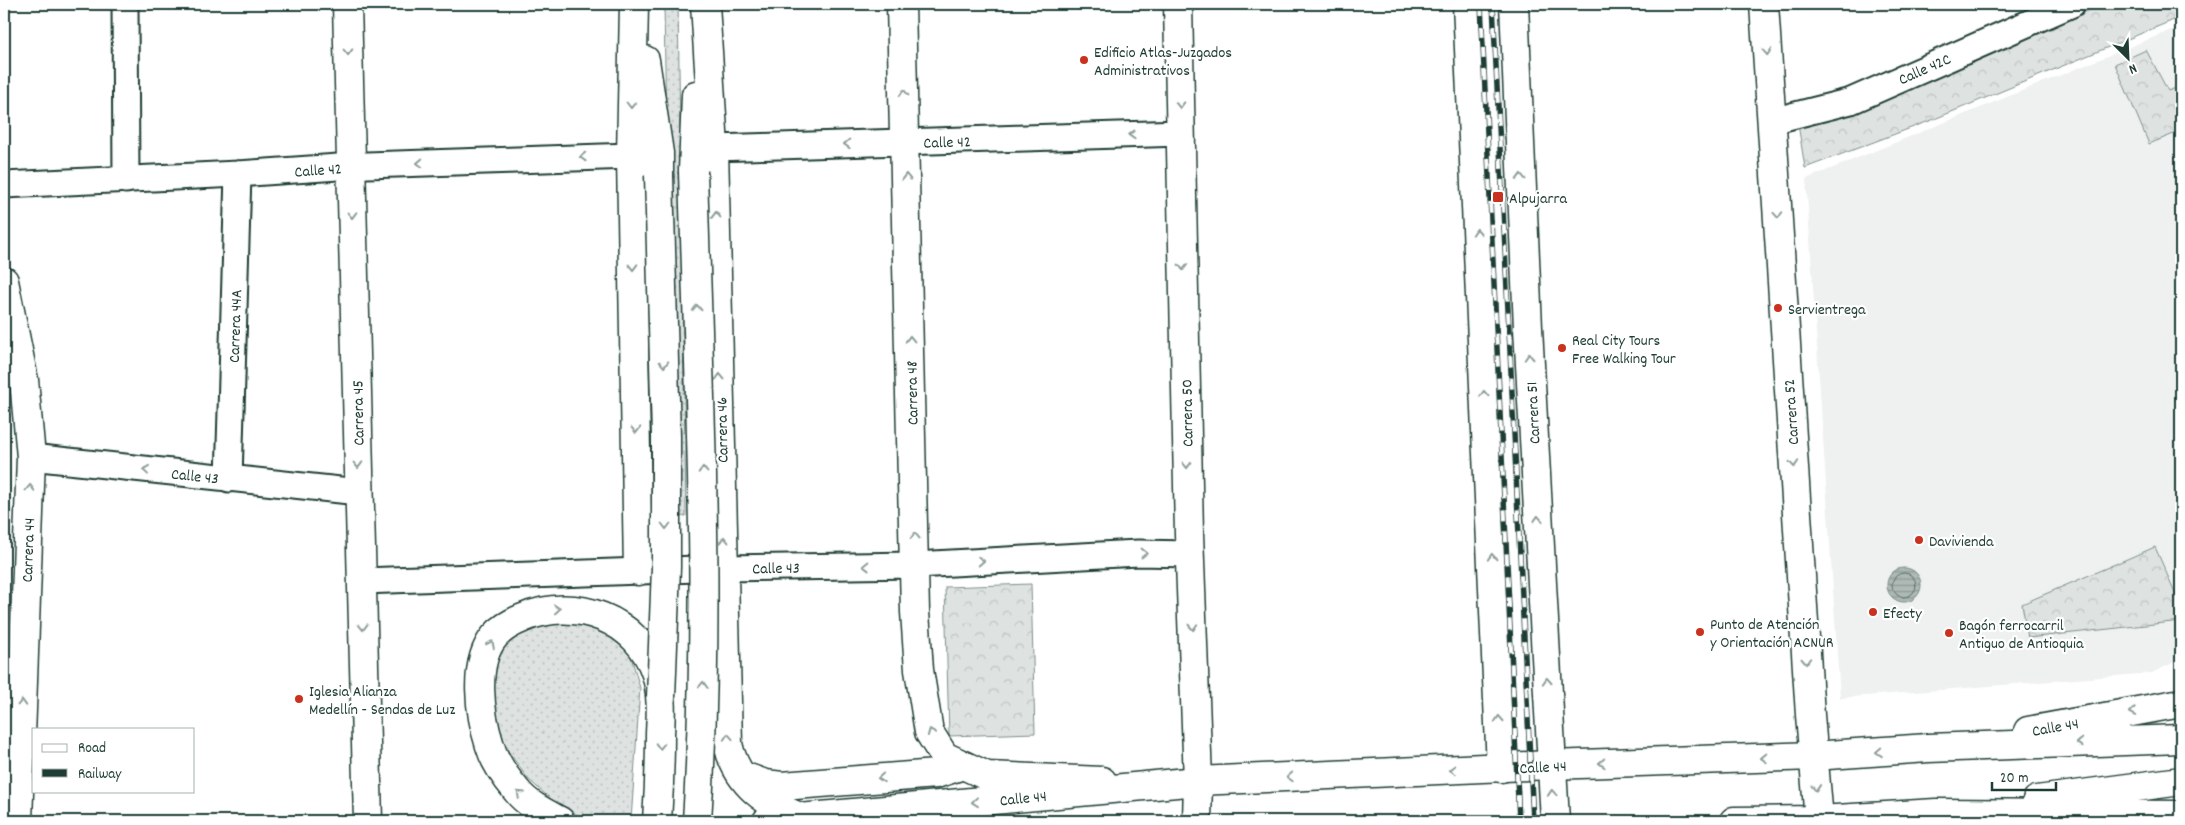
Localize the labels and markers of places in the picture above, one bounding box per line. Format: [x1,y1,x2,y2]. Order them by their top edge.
place label: Edificio Atlas-Juzgados Administrativos [1094,42,1232,83]
marker: Edificio Atlas-Juzgados Administrativos [1078,54,1090,66]
place label: Alpujarra [1509,188,1567,211]
marker: Alpujarra [1491,190,1505,204]
place label: Servientrega [1788,299,1866,322]
marker: Servientrega [1772,302,1784,314]
place label: Real City Tours Free Walking Tour [1572,330,1676,371]
marker: Real City Tours Free Walking Tour [1556,342,1568,354]
place label: Davivienda [1929,531,1994,554]
marker: Davivienda [1913,534,1925,546]
place label: Efecty [1883,603,1922,626]
marker: Efecty [1867,606,1879,618]
place label: Punto de Atención y Orientación ACNUR [1710,614,1834,655]
place label: Bagón ferrocarril Antiguo de Antioquia [1959,615,2084,656]
marker: Punto de Atención y Orientación ACNUR [1694,626,1706,638]
marker: Bagón ferrocarril Antiguo de Antioquia [1943,627,1955,639]
place label: Iglesia Alianza Medellín - Sendas de Luz [309,681,455,722]
marker: Iglesia Alianza Medellín - Sendas de Luz [293,693,305,705]

